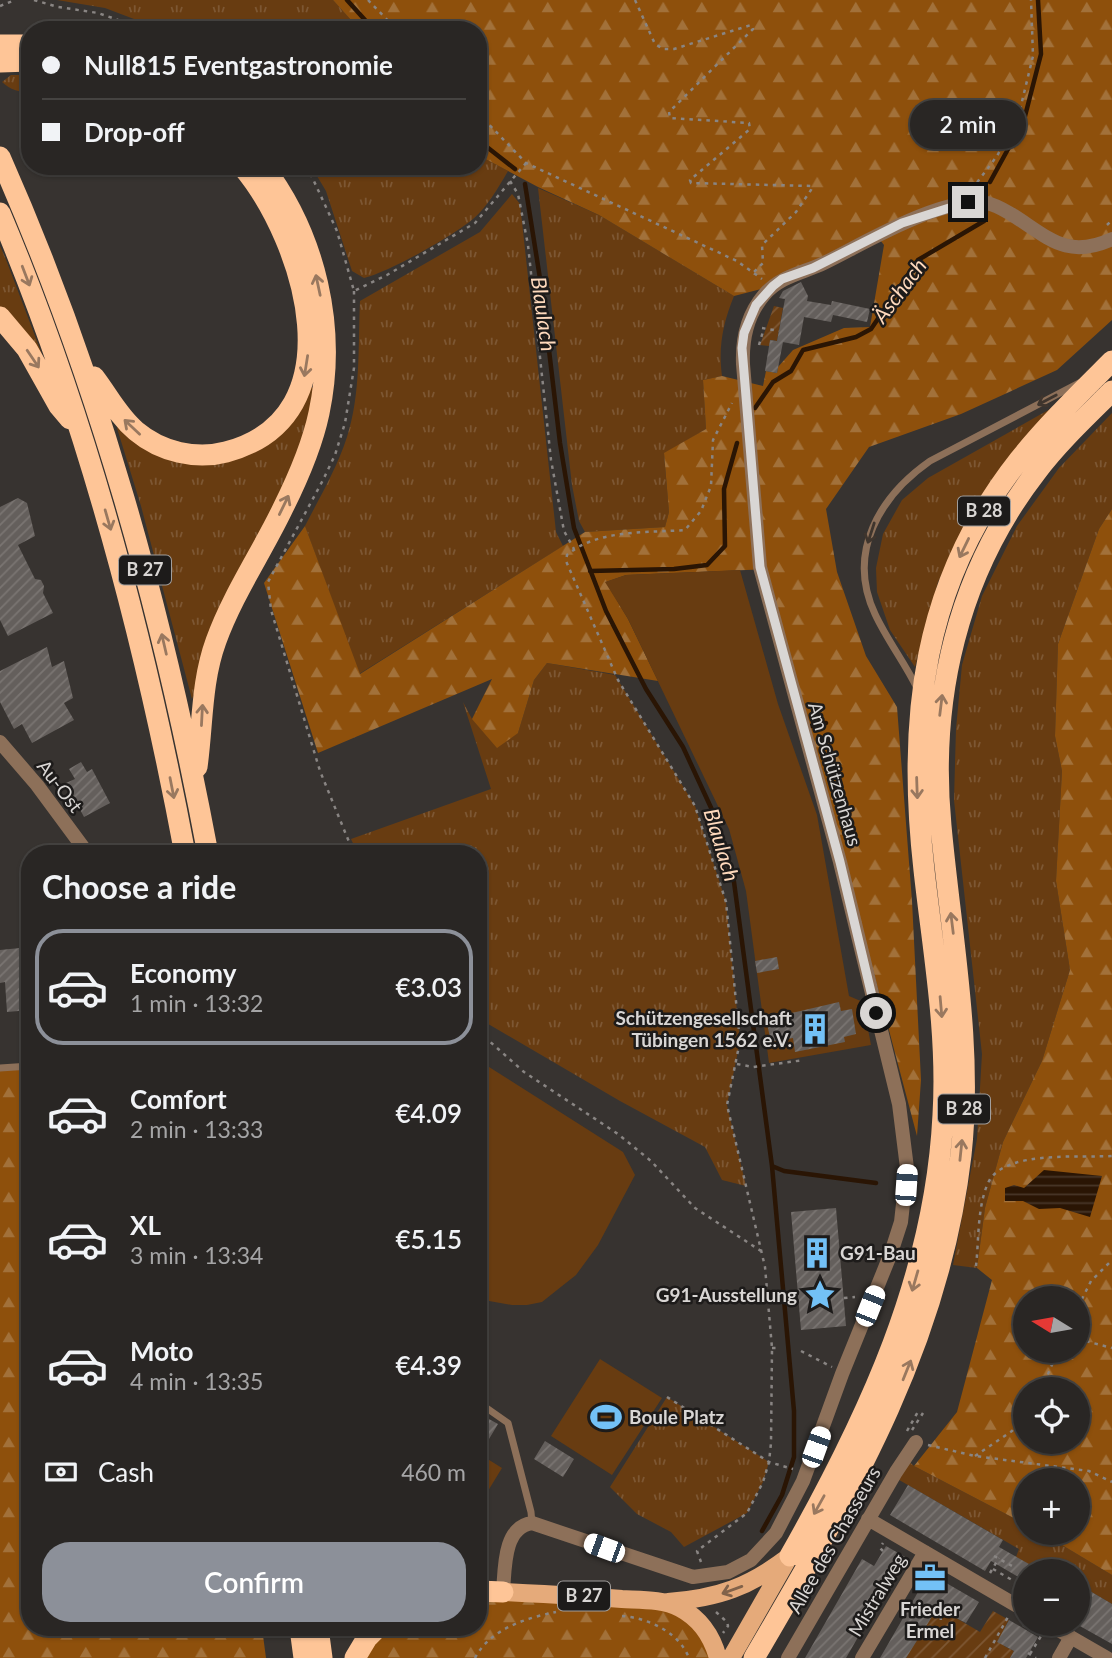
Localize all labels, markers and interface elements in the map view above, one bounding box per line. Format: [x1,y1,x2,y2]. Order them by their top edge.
text: Null815 Eventgastronomie [84,49,393,81]
callout: 2 min [910,100,1026,150]
text: 2 min [940,110,996,138]
text: Drop-off [84,116,185,148]
route end [952,186,984,218]
water label: Äschach [866,253,931,328]
one-way arrow [20,265,33,286]
one-way arrow [310,275,323,297]
water label: Blaulach [527,275,562,353]
one-way arrow [26,349,41,368]
one-way arrow [299,354,312,377]
one-way arrow [1037,394,1058,407]
one-way arrow [124,418,141,435]
one-way arrow [278,495,292,516]
road number: B 28 [958,496,1010,526]
one-way arrow [102,508,115,530]
one-way arrow [864,522,877,544]
one-way arrow [957,537,971,558]
road number: B 27 [119,556,171,584]
one-way arrow [157,634,170,656]
one-way arrow [935,694,948,717]
street label: Am Schützenhaus [804,699,867,848]
one-way arrow [196,704,209,727]
street label: Au-Ost [33,755,88,817]
one-way arrow [166,776,180,799]
one-way arrow [910,776,923,799]
water label: Blaulach [699,805,745,884]
text: Choose a ride [42,867,236,906]
one-way arrow [946,912,959,935]
icon: car [46,956,109,1019]
text: Economy [130,957,236,989]
text: €3.03 [396,971,462,1003]
text: 1 min · 13:32 [130,989,263,1017]
one-way arrow [934,995,947,1018]
route start [860,997,892,1029]
place label: Schützengesellschaft Tübingen 1562 e.V. [615,1006,793,1051]
building icon: Schützengesellschaft Tübingen 1562 e.V. [798,1012,832,1046]
icon: car [46,1082,109,1145]
text: Comfort [130,1083,227,1115]
road number: B 28 [938,1094,990,1124]
text: €4.09 [396,1097,462,1129]
text: 2 min · 13:33 [130,1115,263,1143]
one-way arrow [955,1139,968,1161]
car [895,1163,918,1207]
icon: car [46,1208,109,1271]
text: XL [130,1209,161,1241]
text: €5.15 [396,1223,462,1255]
building icon: G91-Bau [800,1236,834,1270]
text: 3 min · 13:34 [130,1241,263,1269]
place label: G91-Bau [840,1241,916,1264]
one-way arrow [908,1269,921,1292]
place icon: G91-Ausstellung [803,1278,837,1312]
place label: G91-Ausstellung [656,1283,797,1306]
car [853,1283,888,1329]
north arrow [1013,1286,1090,1363]
map controls [1013,1286,1090,1636]
icon: car [46,1334,109,1397]
text: Moto [130,1335,193,1367]
text: €4.39 [396,1349,462,1381]
one-way arrow [901,1359,914,1381]
text: 4 min · 13:35 [130,1367,263,1395]
button: locate [1013,1377,1090,1454]
sports icon: Boule Platz [589,1400,623,1434]
place label: Boule Platz [629,1405,725,1428]
car [799,1424,834,1470]
icon: cash [42,1453,80,1491]
text: Cash [98,1456,154,1488]
text: 460 m [401,1458,466,1486]
street label: Allee des Chasseurs [782,1462,885,1617]
button: + [1013,1468,1090,1545]
one-way arrow [812,1494,825,1515]
car [581,1531,628,1565]
button: Confirm [42,1542,466,1622]
street label: Mistralweg [843,1549,910,1640]
button: − [1013,1559,1090,1636]
office icon: Frieder Ermel [913,1561,947,1595]
road number: B 27 [558,1582,610,1610]
one-way arrow [721,1585,743,1598]
place label: Frieder Ermel [900,1597,961,1642]

